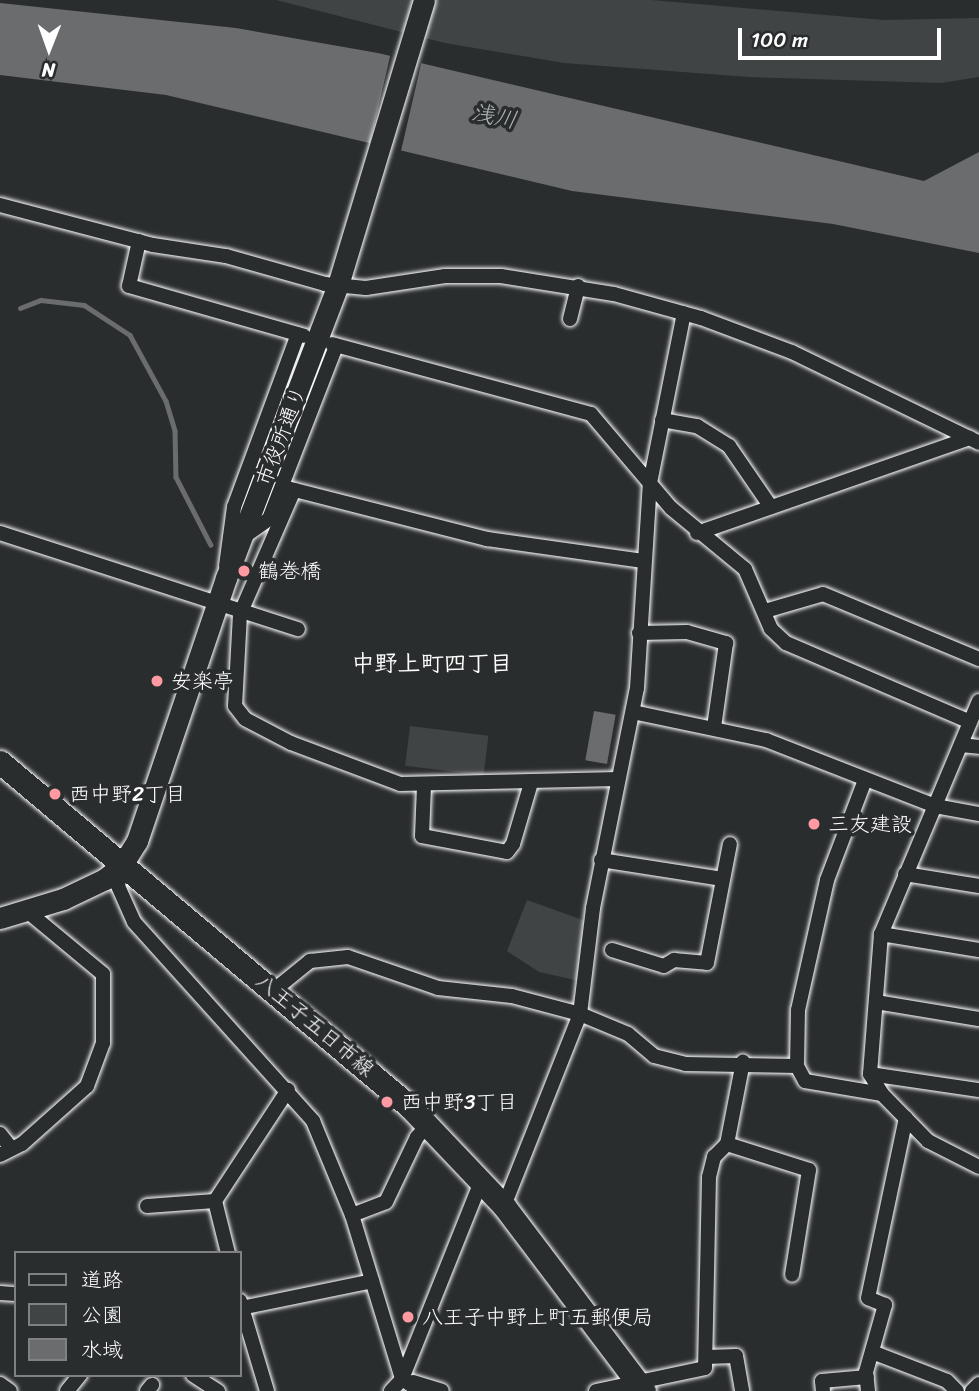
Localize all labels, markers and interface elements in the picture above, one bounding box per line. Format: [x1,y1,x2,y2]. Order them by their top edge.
north arrow [14,14,84,84]
scale bar [741,14,944,58]
text: 100 m [751,21,808,59]
text: N [42,54,56,87]
water label: 浅川 [469,99,519,135]
street label: 市役所通り [250,382,312,490]
place label: 鶴巻橋 [258,558,321,584]
marker: 鶴巻橋 [236,563,252,579]
district label: 中野上町四丁目 [352,650,512,678]
place label: 安楽亭 [171,668,234,694]
marker: 安楽亭 [149,673,165,689]
place label: 西中野2丁目 [69,781,186,807]
marker: 西中野2丁目 [47,786,63,802]
place label: 三友建設 [828,811,912,837]
marker: 三友建設 [806,816,822,832]
street label: 八王子五日市線 [251,968,379,1082]
place label: 西中野3丁目 [401,1089,518,1115]
marker: 西中野3丁目 [379,1094,395,1110]
legend [14,1251,242,1377]
text: 道路 [81,1261,123,1299]
text: 公園 [81,1296,123,1334]
place label: 八王子中野上町五郵便局 [422,1304,653,1330]
marker: 八王子中野上町五郵便局 [400,1309,416,1325]
text: 水域 [81,1331,123,1369]

